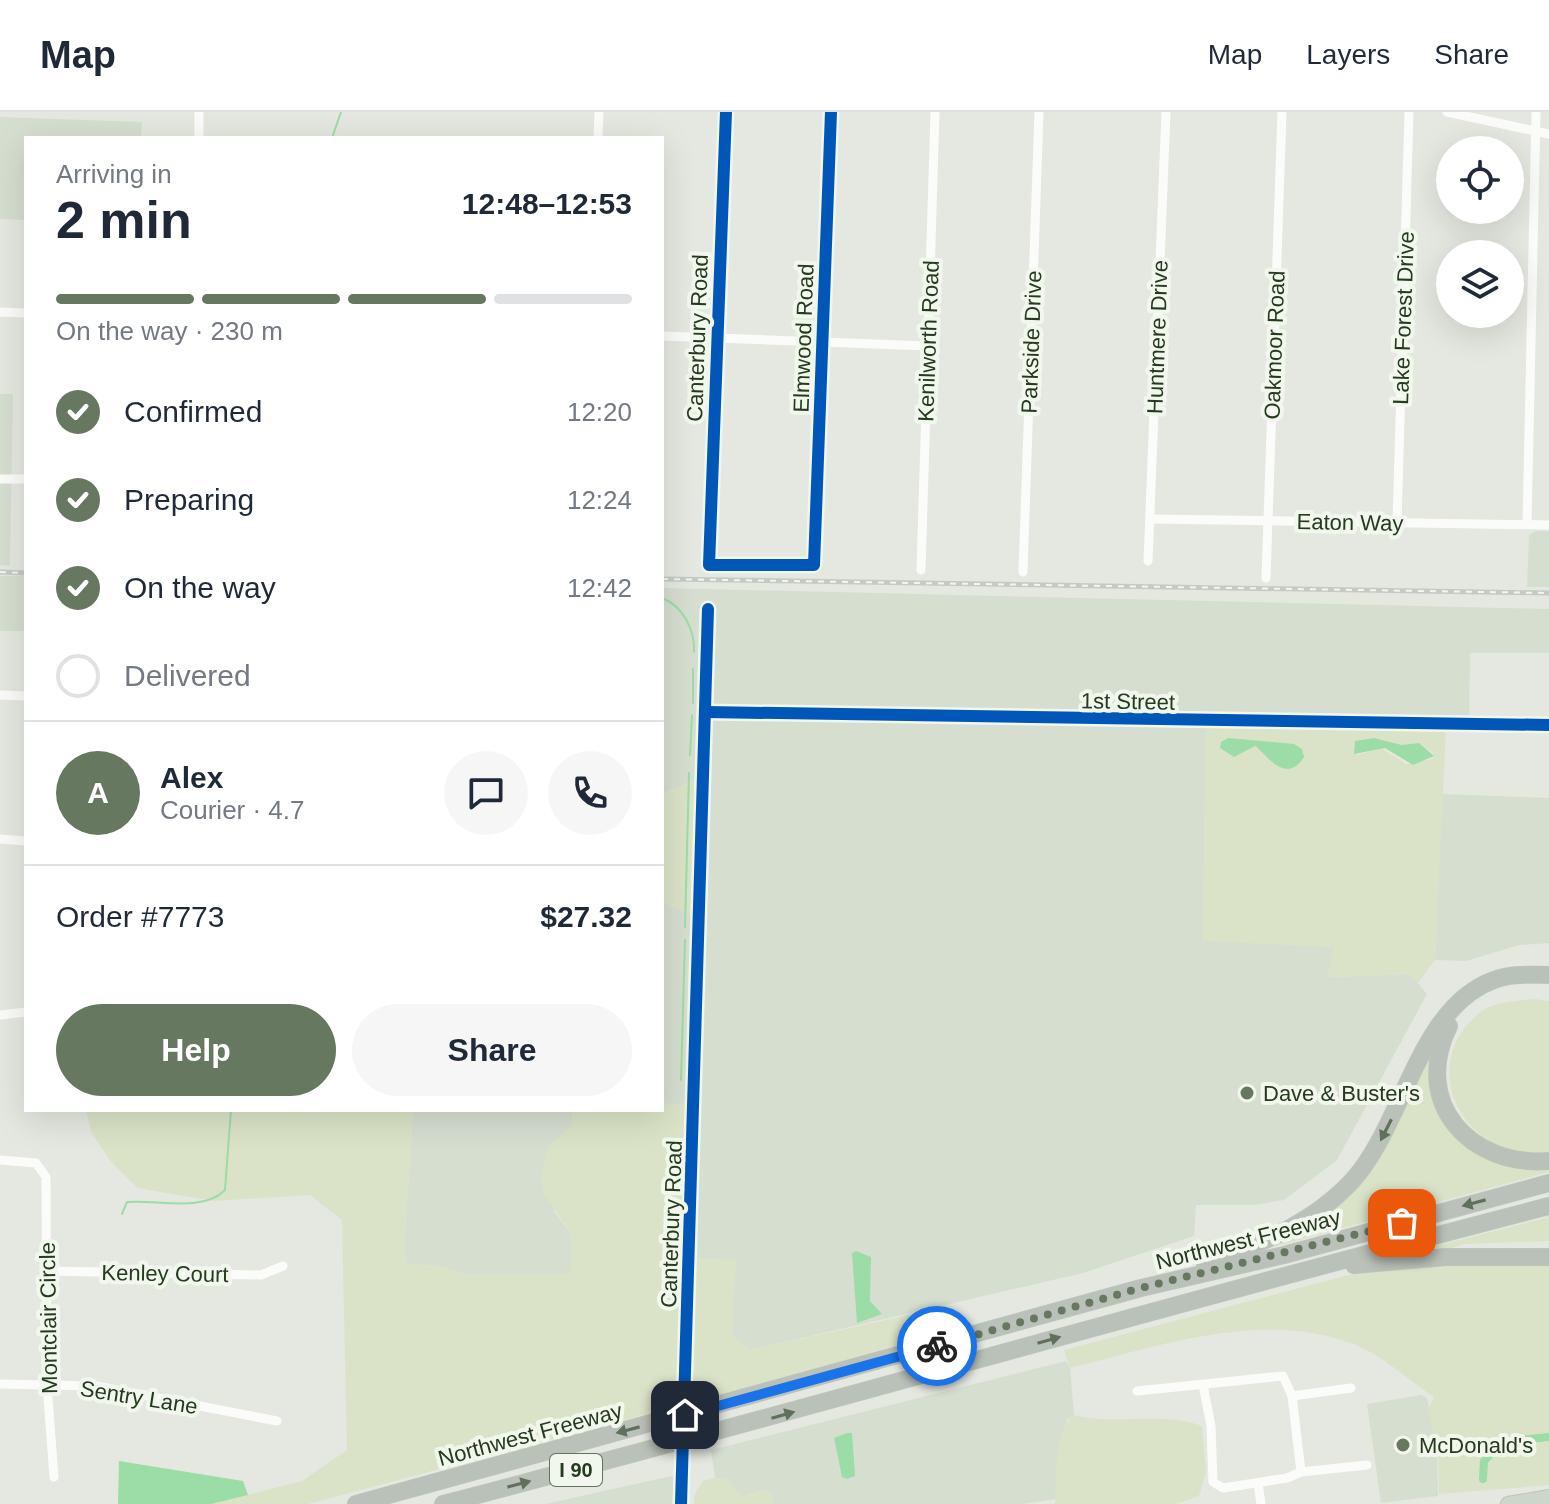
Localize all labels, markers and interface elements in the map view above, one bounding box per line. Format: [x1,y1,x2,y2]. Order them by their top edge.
text: Map [40,34,116,76]
text: Map [1208,39,1262,70]
text: Layers [1306,39,1390,70]
text: Share [1434,39,1509,70]
map controls [1436,136,1524,328]
button: locate [1436,136,1524,224]
text: Arriving in [56,159,172,189]
text: 12:48–12:53 [462,187,632,220]
text: 2 min [56,191,192,249]
street label: Lake Forest Drive [1388,231,1419,405]
button: layers [1436,240,1524,328]
street label: Canterbury Road [682,254,713,422]
street label: Kenilworth Road [913,260,944,422]
street label: Huntmere Drive [1142,260,1173,414]
street label: Elmwood Road [788,263,819,413]
street label: Parkside Drive [1017,270,1046,414]
street label: Oakmoor Road [1259,270,1290,420]
text: On the way · 230 m [56,316,283,346]
icon: check [56,390,100,434]
text: Confirmed [124,395,262,428]
text: 12:20 [567,397,632,427]
icon: check [56,478,100,522]
text: Preparing [124,483,254,516]
text: 12:24 [567,485,632,515]
street label: Eaton Way [1296,509,1404,536]
icon: check [56,566,100,610]
text: On the way [124,571,276,604]
text: 12:42 [567,573,632,603]
text: Delivered [124,659,251,692]
street label: 1st Street [1081,688,1175,715]
button: chat [444,751,528,835]
button: phone [548,751,632,835]
text: Alex [160,761,223,794]
text: A [87,776,109,809]
text: Courier · 4.7 [160,795,305,825]
text: Order #7773 [56,900,224,933]
text: $27.32 [540,900,632,933]
button: Help [56,1004,336,1096]
button: Share [352,1004,632,1096]
place label: Dave & Buster's [1263,1081,1420,1106]
marker: Dave & Buster's [1238,1084,1256,1102]
one-way arrow [1379,1119,1392,1142]
street label: Canterbury Road [656,1140,687,1308]
pin [1368,1189,1436,1257]
one-way arrow [1461,1198,1486,1210]
icon: bag [1380,1201,1424,1245]
street label: Northwest Freeway [1153,1204,1343,1275]
street label: Montclair Circle [35,1242,62,1394]
street label: Kenley Court [101,1260,229,1287]
courier [897,1306,977,1386]
icon: bike [915,1324,959,1368]
one-way arrow [1036,1334,1061,1346]
street label: Sentry Lane [78,1376,199,1419]
pin [651,1381,719,1449]
icon: home [663,1393,707,1437]
street label: Northwest Freeway [435,1398,625,1471]
one-way arrow [770,1408,795,1420]
one-way arrow [615,1424,639,1437]
place label: McDonald's [1419,1433,1533,1458]
marker: McDonald's [1394,1436,1412,1454]
road number: I 90 [550,1454,602,1486]
one-way arrow [506,1478,531,1490]

